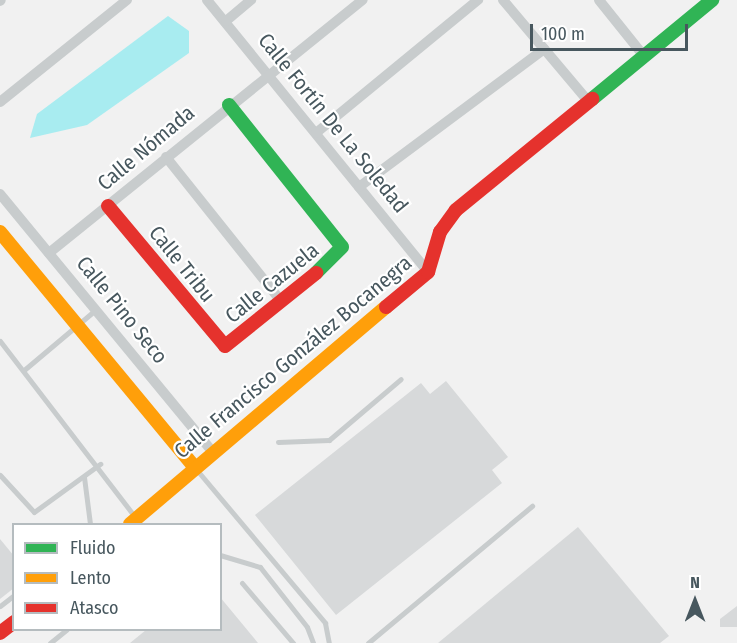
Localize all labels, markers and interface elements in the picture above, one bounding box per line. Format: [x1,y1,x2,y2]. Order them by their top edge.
scale bar [533,12,690,50]
text: 100 m [541,23,585,45]
street label: Calle Fortín De La Soledad [253,28,413,218]
street label: Calle Nómada [92,100,200,196]
street label: Calle Tribu [144,221,220,307]
street label: Calle Cazuela [220,238,324,328]
street label: Calle Francisco González Bocanegra [169,250,417,464]
street label: Calle Pino Seco [71,251,173,369]
legend [12,523,222,631]
text: Fluido [70,537,116,559]
text: Lento [70,567,111,589]
north arrow [665,571,725,631]
text: N [690,573,700,592]
text: Atasco [70,597,118,619]

